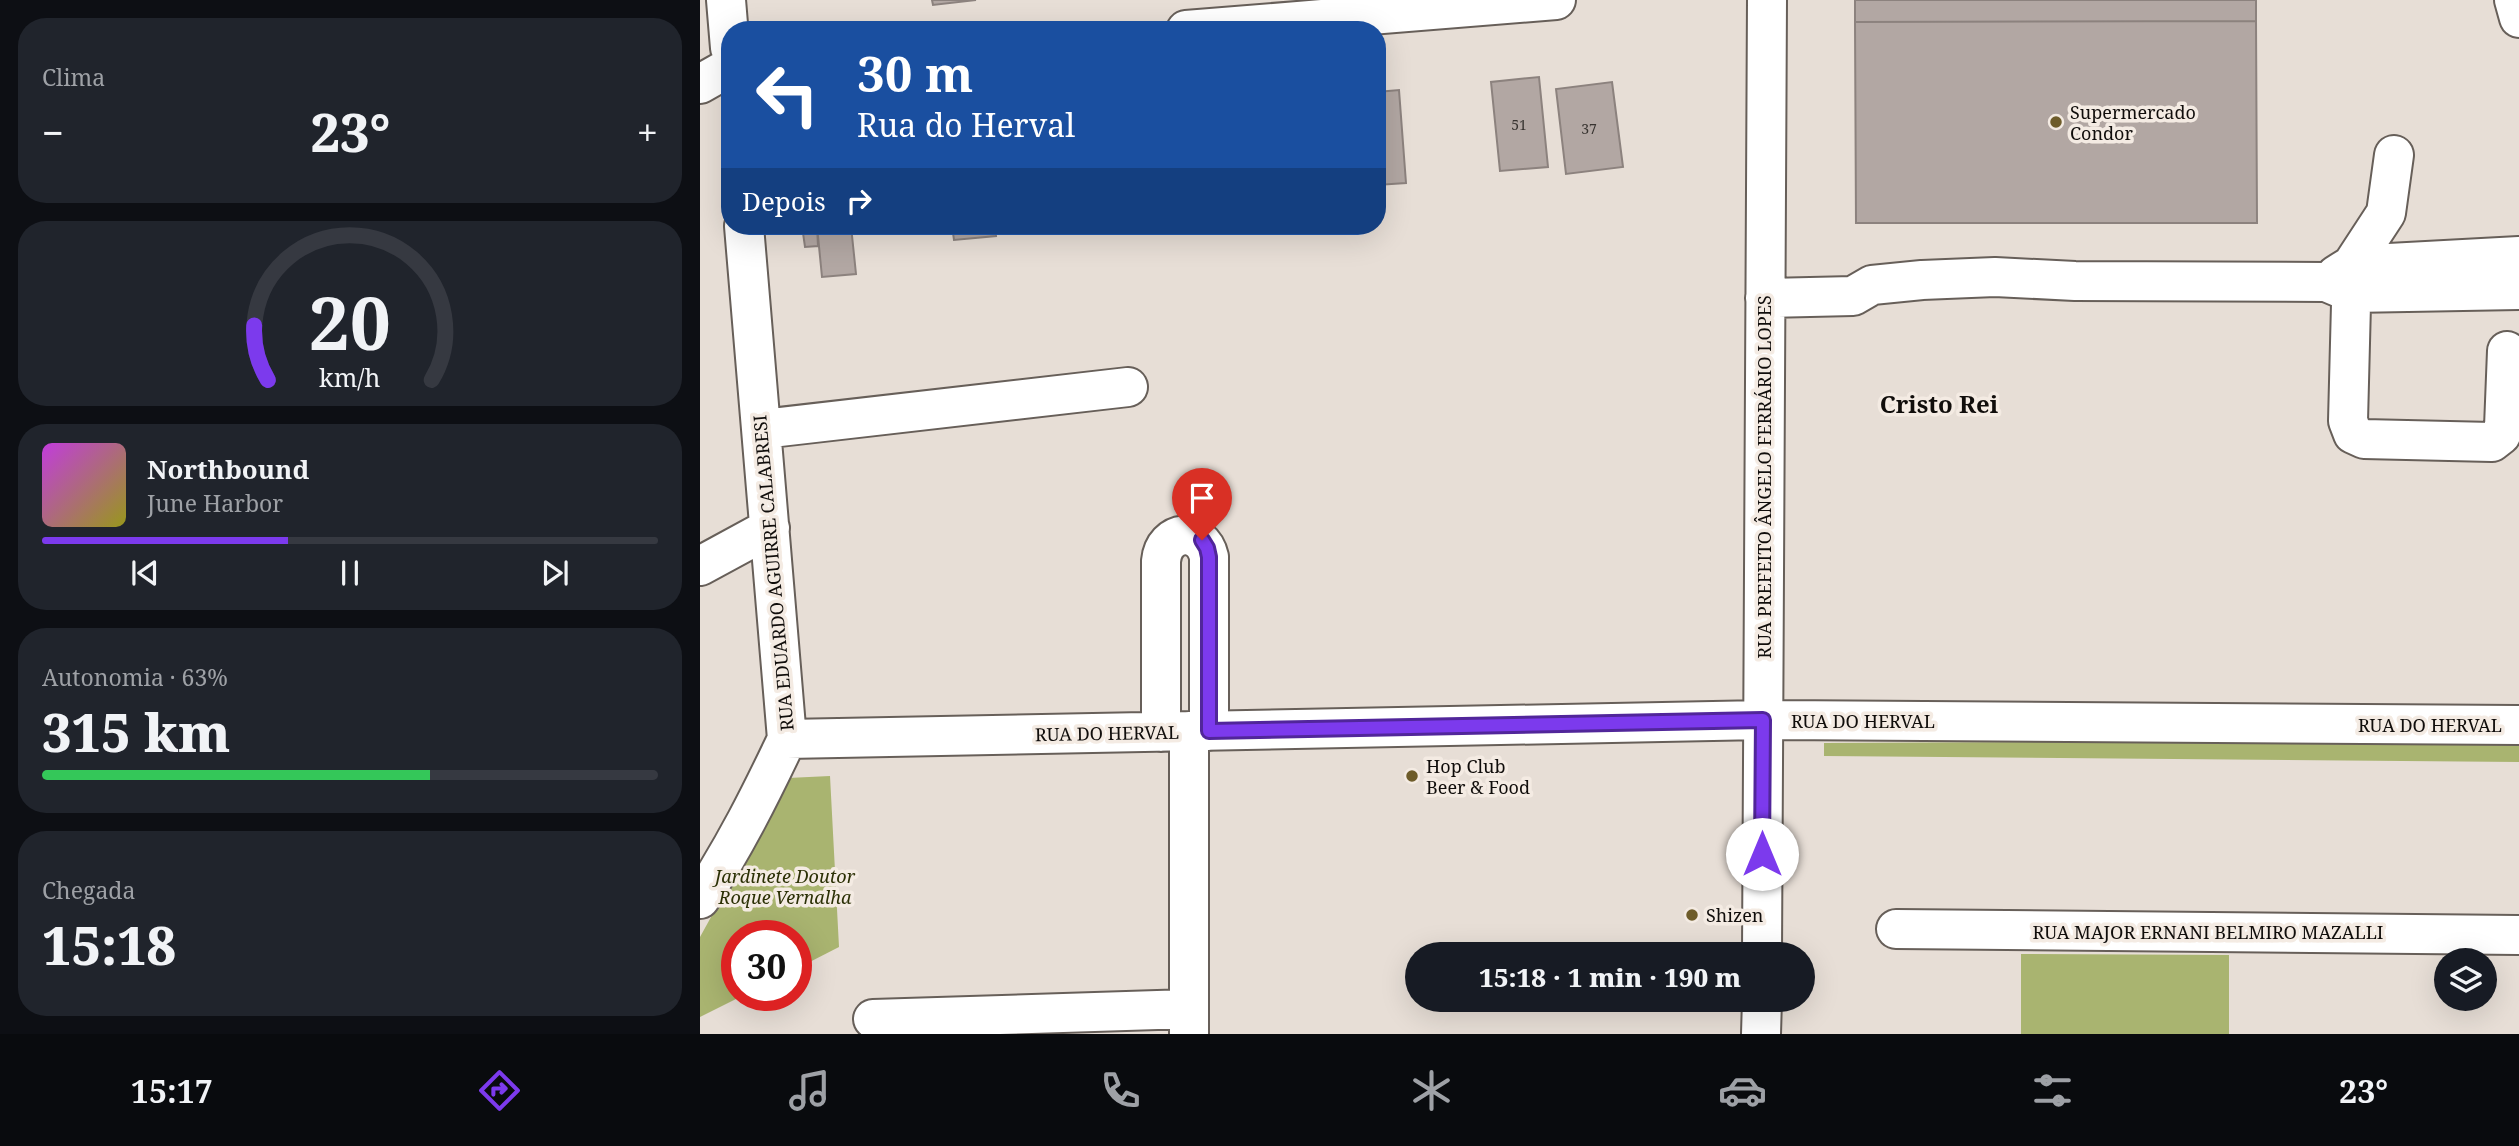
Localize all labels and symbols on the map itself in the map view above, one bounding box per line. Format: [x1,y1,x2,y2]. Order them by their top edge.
place label: Supermercado Condor [2070,100,2196,145]
marker: Supermercado Condor [2048,114,2064,130]
house number: 51 [1511,115,1527,134]
house number: 37 [1581,119,1597,138]
street label: RUA PREFEITO ÂNGELO FERRÁRIO LOPES [1752,295,1776,659]
district label: Cristo Rei [1880,387,1999,420]
street label: RUA EDUARDO AGUIRRE CALABRESI [747,414,799,732]
pin [1172,468,1232,540]
street label: RUA DO HERVAL [1791,709,1935,733]
street label: RUA DO HERVAL [2358,713,2502,737]
street label: RUA DO HERVAL [1035,720,1179,746]
place label: Hop Club Beer & Food [1426,754,1530,799]
marker: Hop Club Beer & Food [1404,768,1420,784]
position arrow [1725,817,1799,891]
park label: Jardinete Doutor Roque Vernalha [712,864,856,909]
place label: Shizen [1706,903,1764,927]
marker: Shizen [1684,907,1700,923]
speed limit sign: 30 [721,920,812,1011]
street label: RUA MAJOR ERNANI BELMIRO MAZALLI [2033,920,2383,944]

